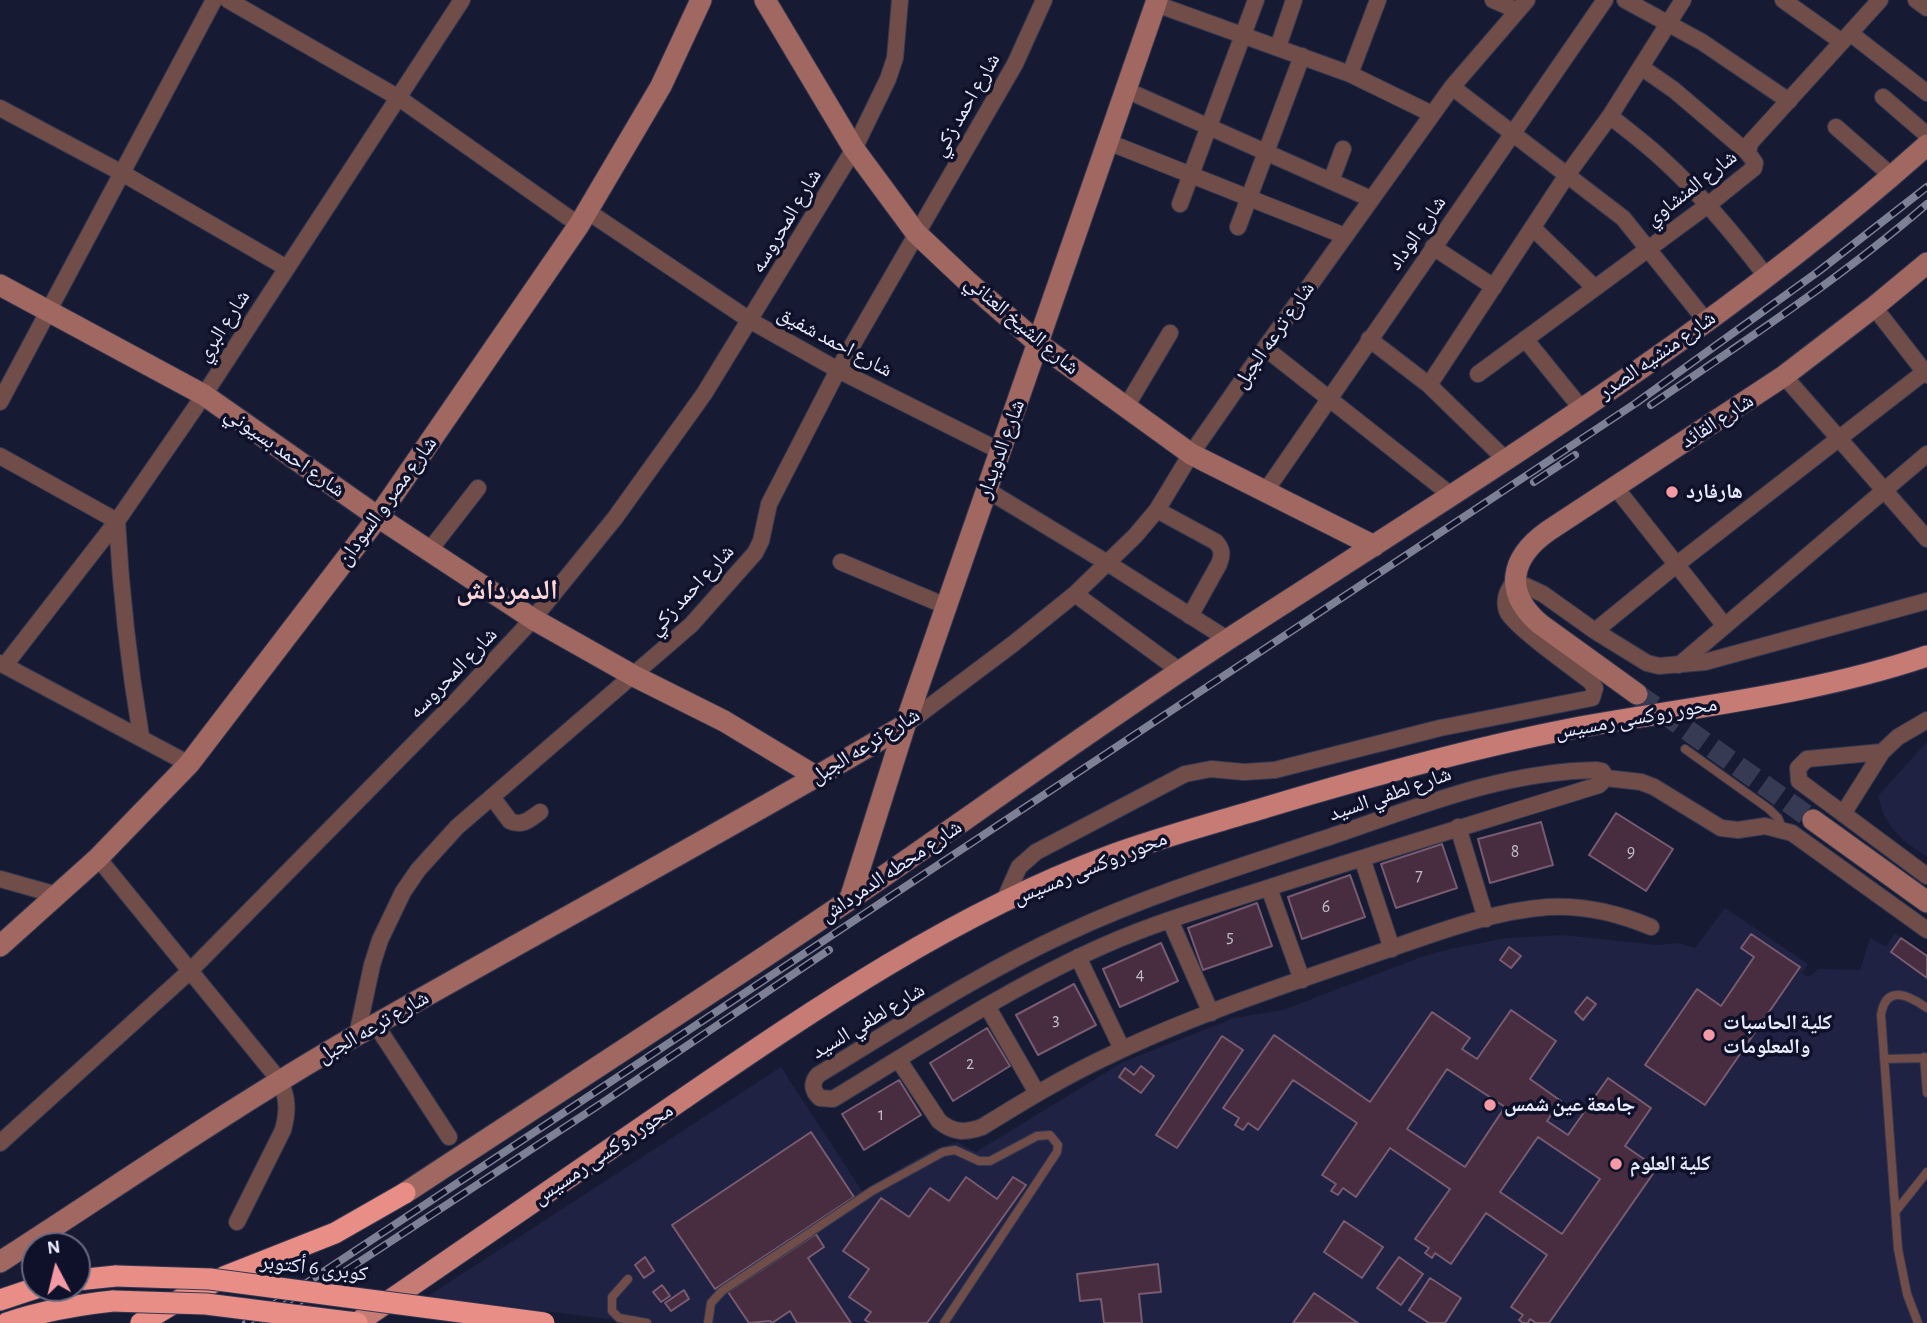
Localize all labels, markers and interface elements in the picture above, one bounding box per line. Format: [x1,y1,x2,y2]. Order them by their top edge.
street label: شارع احمد زكي [926,49,1006,161]
street label: شارع المنشاوي [1640,144,1742,232]
street label: شارع المحروسه [745,164,827,278]
street label: شارع الوداد [1382,191,1452,275]
street label: شارع الشيخ العناني [960,270,1084,380]
street label: شارع ترعه الجبل [1228,277,1320,393]
street label: شارع البري [191,285,255,367]
street label: شارع احمد شفيق [773,301,897,383]
street label: شارع منشيه الصدر [1594,305,1720,405]
street label: شارع القائد [1676,388,1758,454]
street label: شارع الدويدار [972,396,1030,502]
street label: شارع احمد بسيوني [220,401,350,503]
street label: شارع مصر و السودان [332,431,442,571]
place label: هارفارد [1686,479,1743,505]
marker: هارفارد [1664,484,1680,500]
street label: شارع احمد زكي [643,539,739,641]
district label: الدمرداش [456,574,558,608]
street label: شارع المحروسه [403,622,503,724]
street label: محور روكسى رمسيس [1553,691,1719,745]
street label: شارع ترعه الجبل [805,702,925,790]
street label: شارع لطفي السيد [1325,761,1455,827]
street label: شارع محطه الدمرداش [815,814,967,928]
street label: محور روكسى رمسيس [1009,826,1171,910]
house number: 8 [1511,841,1519,863]
house number: 9 [1627,841,1635,863]
house number: 7 [1415,865,1423,887]
house number: 6 [1322,896,1330,918]
house number: 5 [1226,926,1234,948]
house number: 4 [1136,964,1144,986]
street label: شارع لطفي السيد [807,977,929,1065]
street label: شارع ترعه الجبل [313,985,433,1069]
house number: 3 [1052,1009,1060,1031]
place label: كلية الحاسبات والمعلومات [1723,1010,1832,1060]
marker: كلية الحاسبات والمعلومات [1701,1027,1717,1043]
house number: 2 [966,1053,974,1075]
place label: جامعة عين شمس [1504,1092,1635,1118]
marker: جامعة عين شمس [1482,1097,1498,1113]
street label: محور روكسى رمسيس [528,1098,678,1210]
house number: 1 [878,1104,884,1126]
place label: كلية العلوم [1630,1151,1711,1177]
marker: كلية العلوم [1608,1156,1624,1172]
north arrow [21,1232,91,1302]
text: N [46,1237,61,1258]
street label: كوبرى 6 أكتوبر [259,1249,369,1287]

